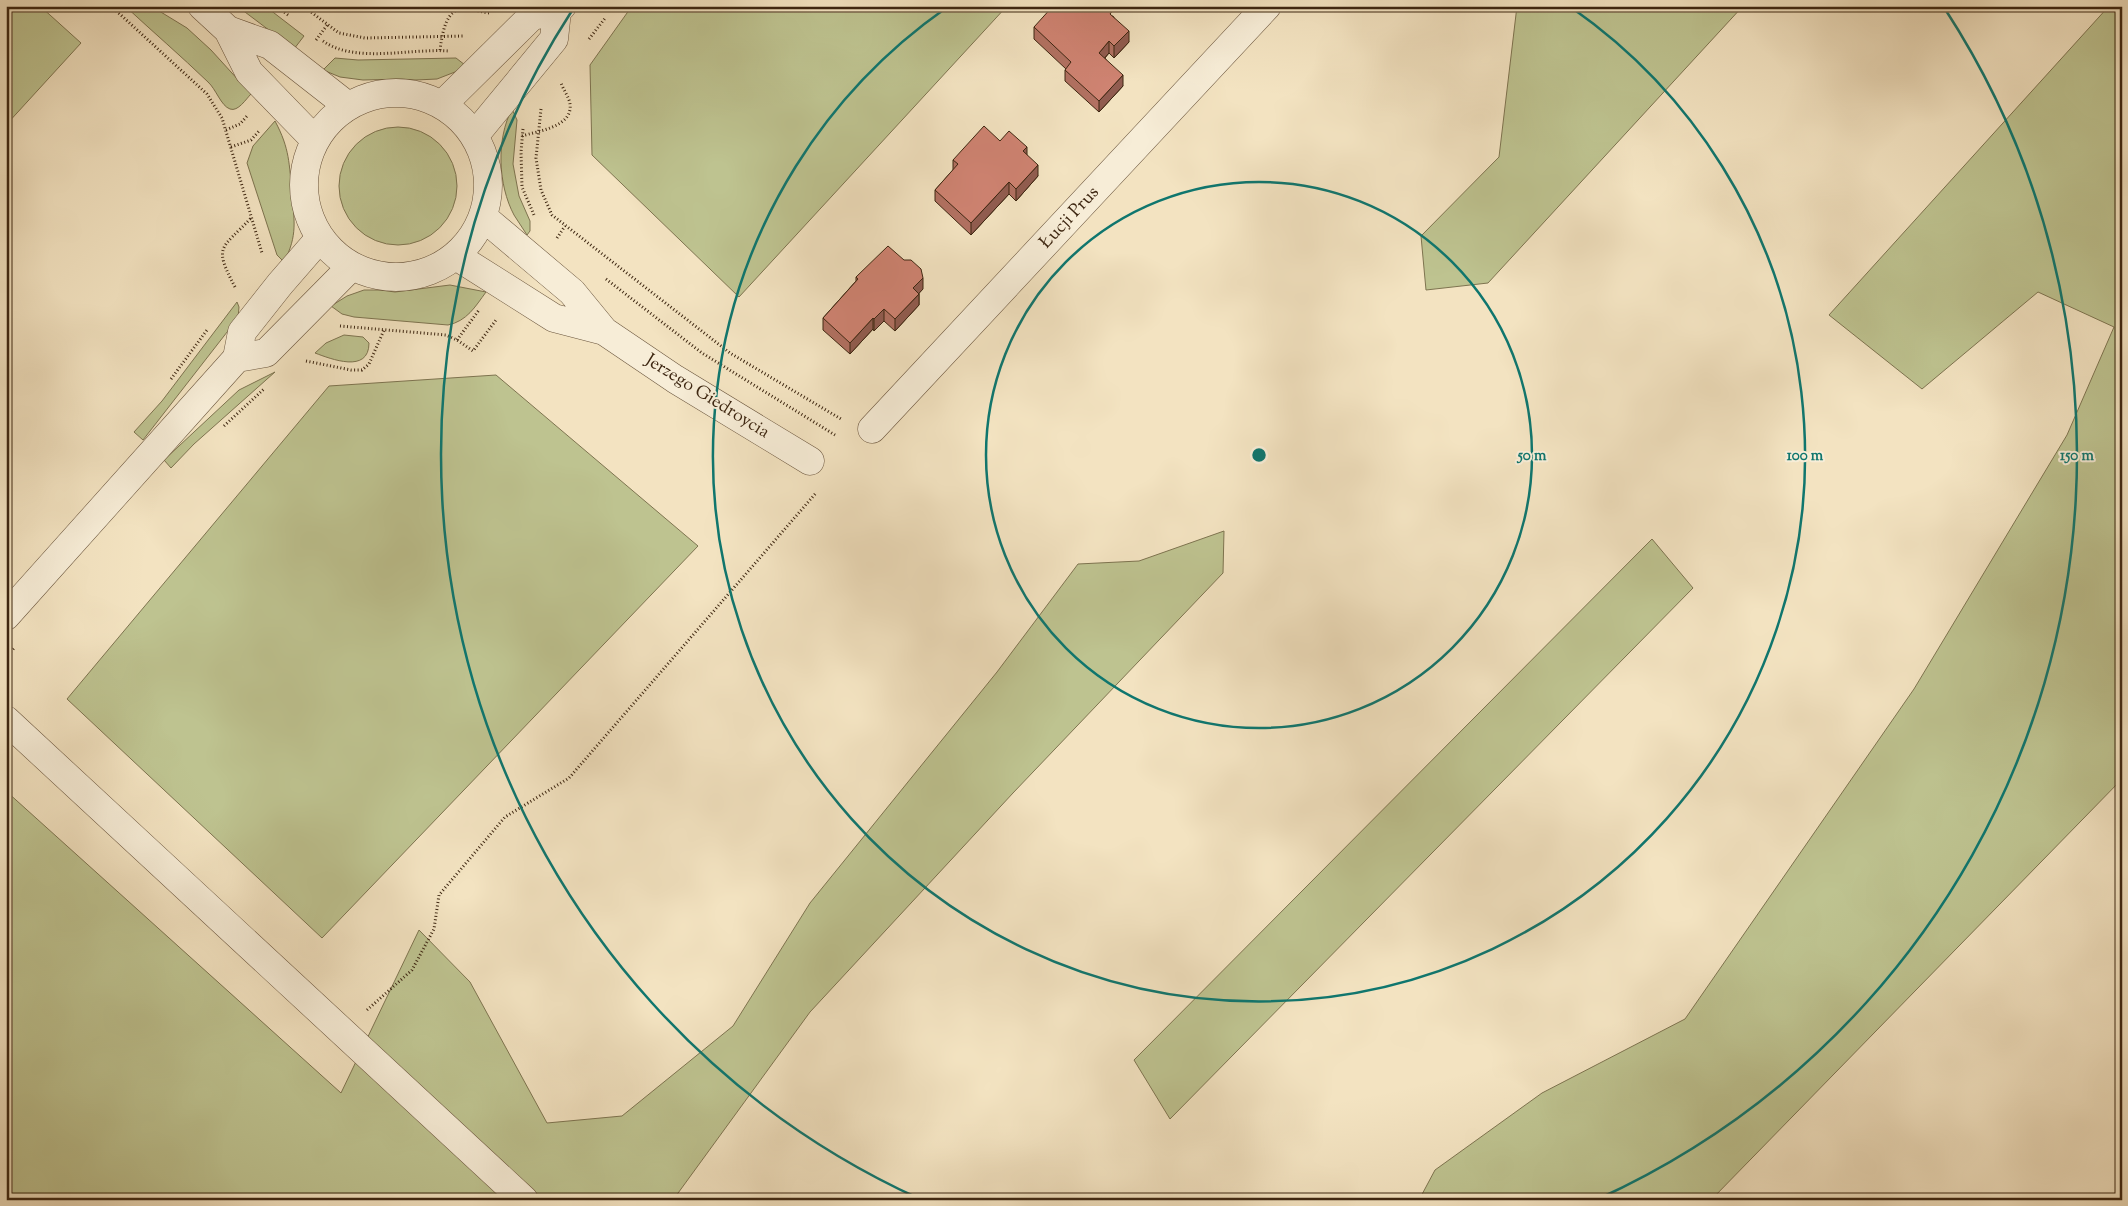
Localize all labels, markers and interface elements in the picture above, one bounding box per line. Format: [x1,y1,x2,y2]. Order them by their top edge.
street label: Łucji Prus [1034,181,1106,255]
street label: Jerzego Giedroycia [639,348,774,446]
centre of rings [1250,446,1268,464]
text: 50 m [1517,446,1547,467]
text: 100 m [1787,446,1824,467]
text: 150 m [2060,446,2094,467]

